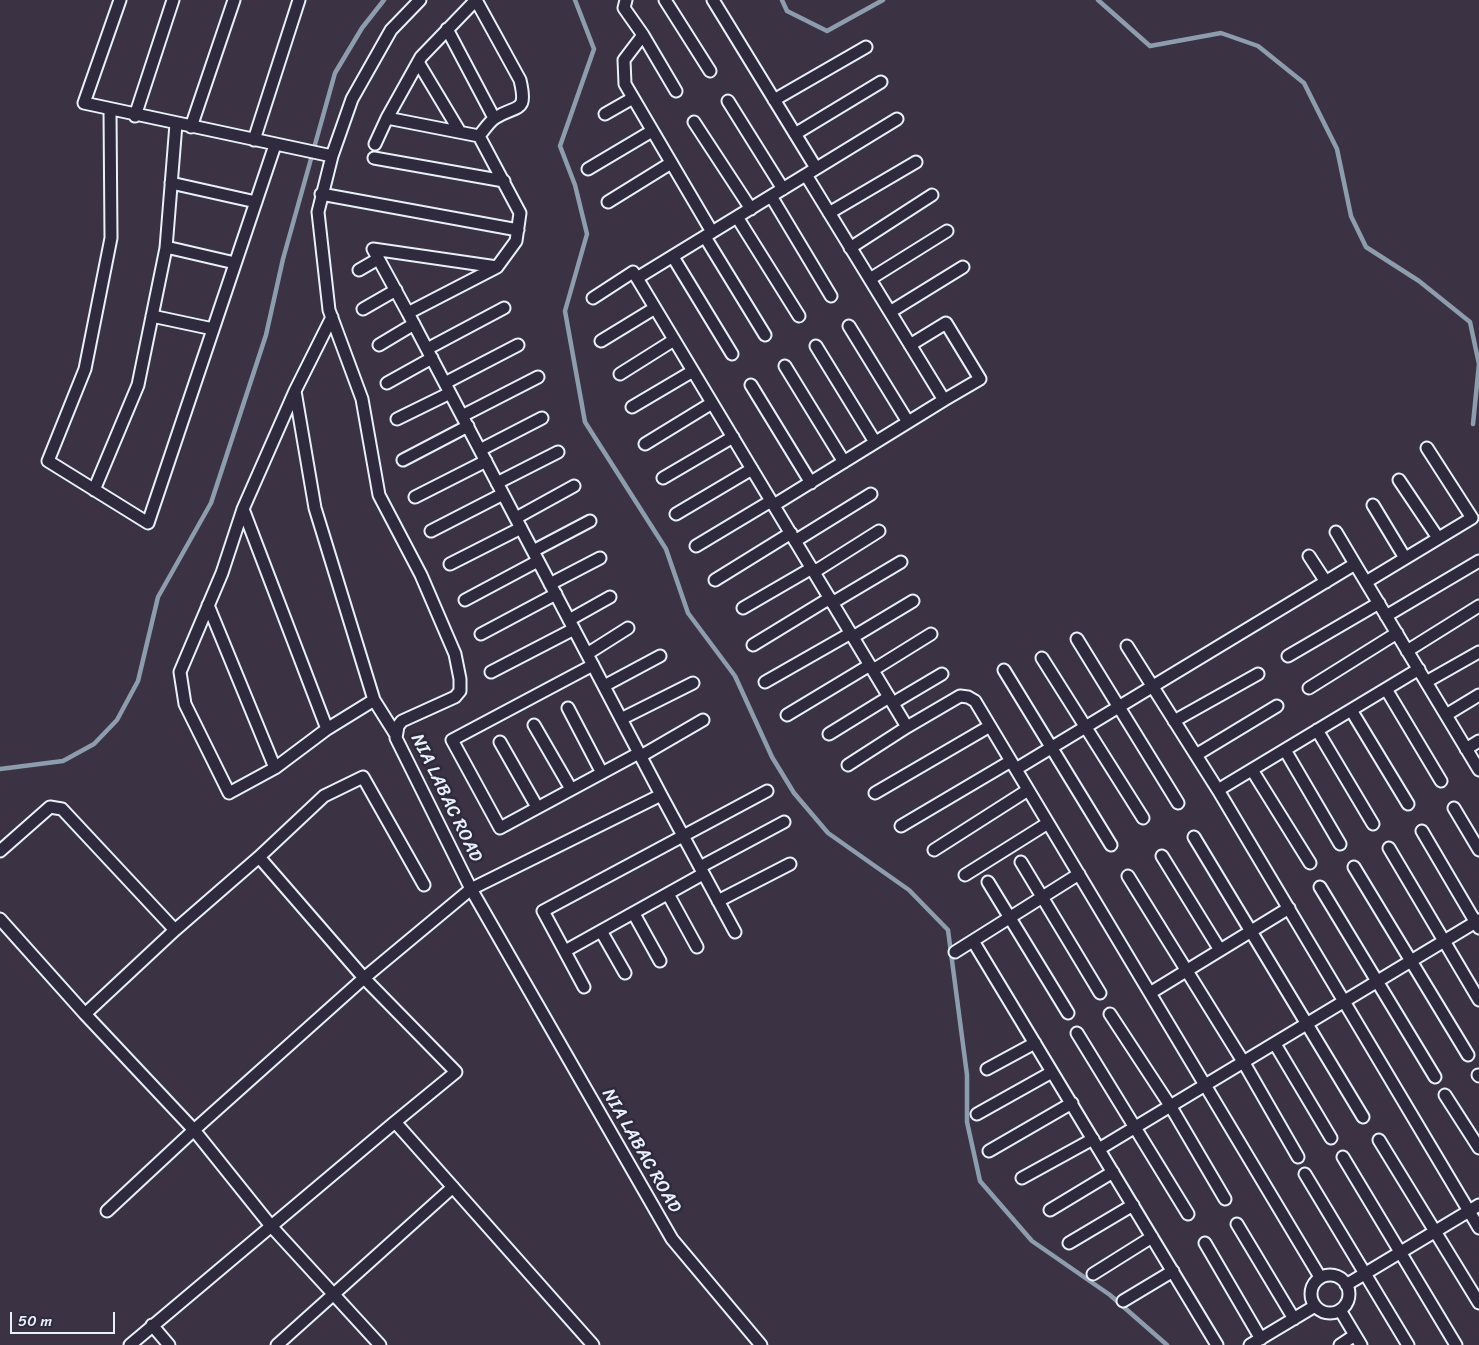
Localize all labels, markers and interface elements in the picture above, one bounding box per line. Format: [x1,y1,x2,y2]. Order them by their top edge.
street label: NIA LABAC ROAD [406,730,486,866]
street label: NIA LABAC ROAD [597,1085,685,1217]
scale bar [12,1302,118,1334]
text: 50 m [18,1308,52,1334]

